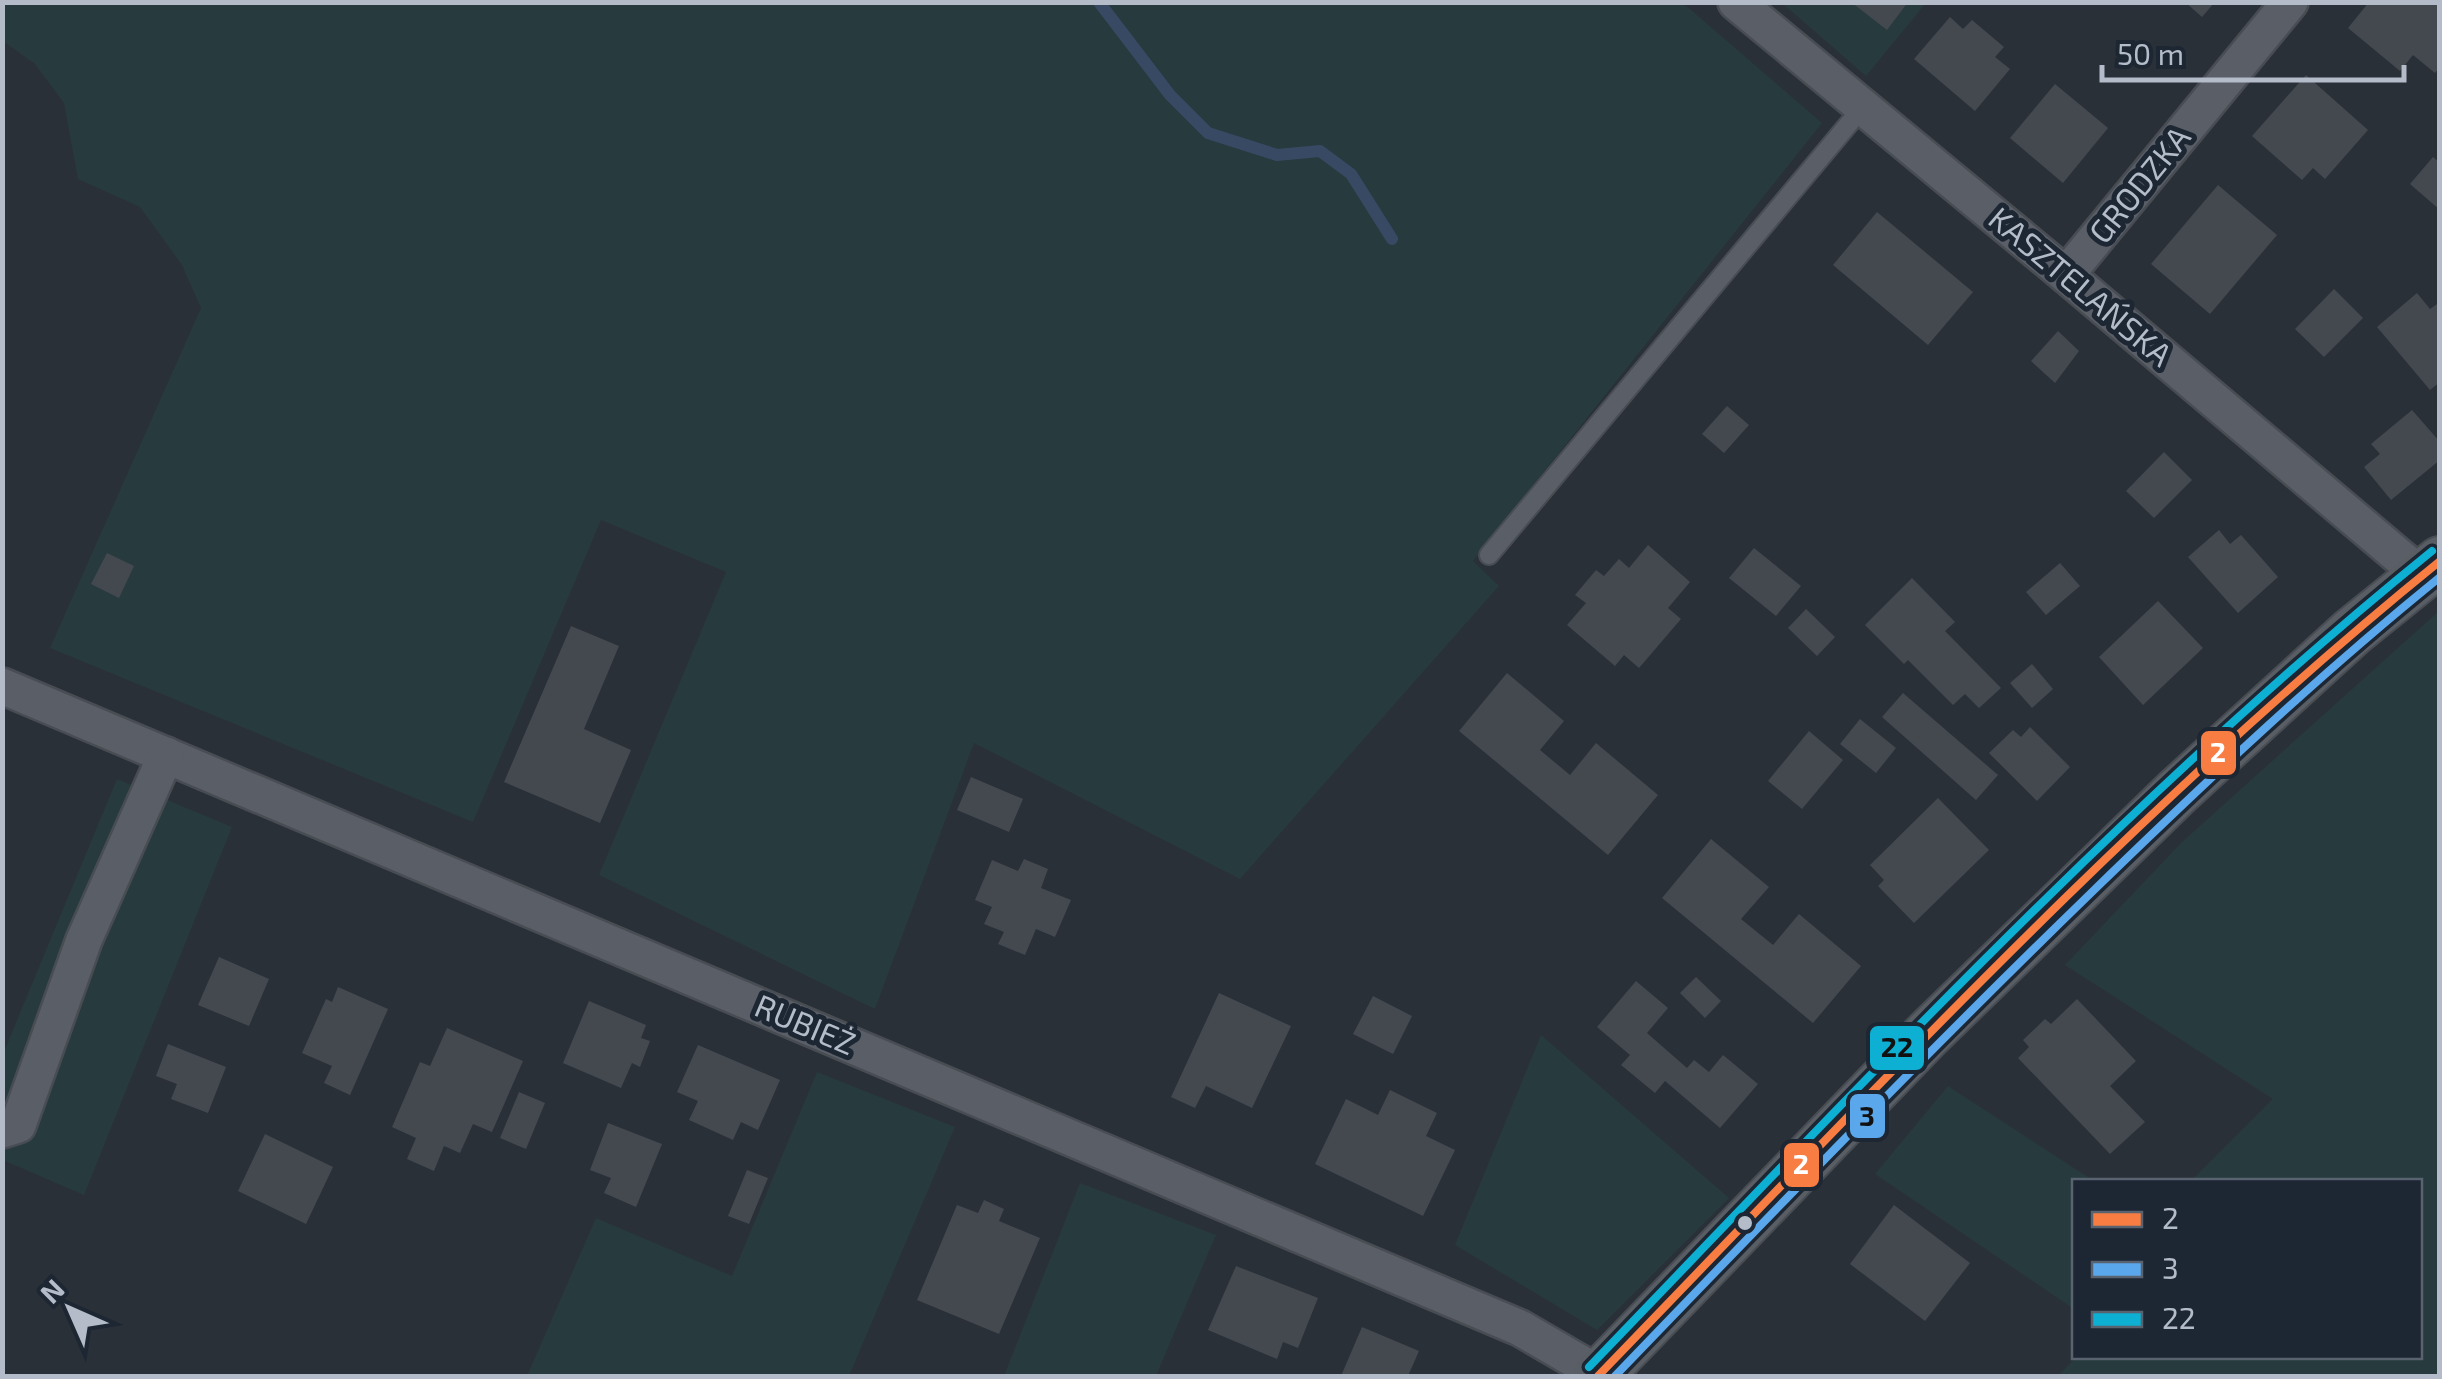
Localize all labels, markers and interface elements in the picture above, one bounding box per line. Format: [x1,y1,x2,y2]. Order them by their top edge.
scale bar [2102,20,2404,82]
text: 50 m [2117,35,2184,71]
street label: GRODZKA [2080,118,2197,250]
street label: KASZTELAŃSKA [1982,198,2181,373]
line badge: 2 [2199,729,2238,777]
text: 2 [2210,734,2226,768]
street label: RUBIEŻ [750,985,862,1061]
line badge: 22 [1868,1024,1926,1072]
text: 22 [1881,1029,1913,1063]
line badge: 3 [1848,1092,1887,1140]
text: 3 [1859,1098,1875,1132]
line badge: 2 [1782,1141,1821,1189]
text: 2 [1793,1146,1809,1180]
legend [2072,1179,2422,1359]
text: 2 [2162,1199,2179,1235]
unlabelled marker [1735,1213,1755,1233]
text: 3 [2162,1249,2179,1285]
north arrow [20,1259,120,1359]
text: N [32,1271,71,1310]
text: 22 [2162,1299,2196,1335]

